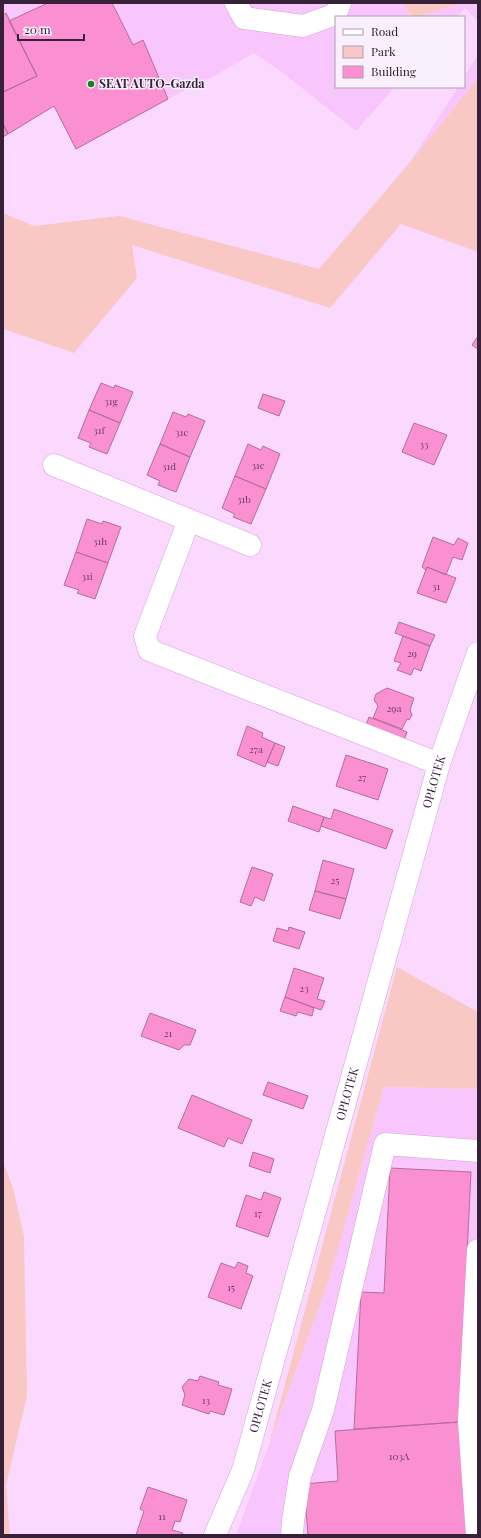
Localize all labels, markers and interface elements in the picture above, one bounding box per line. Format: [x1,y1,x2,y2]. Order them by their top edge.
scale bar [18,16,84,42]
legend [335,16,465,88]
text: 20 m [24,21,51,37]
text: Road [371,23,398,39]
text: Park [371,43,396,59]
text: Building [371,63,417,79]
place label: SEAT AUTO-Gazda [99,75,205,91]
marker: SEAT AUTO-Gazda [86,79,96,89]
house number: 31g [104,394,118,408]
house number: 31f [93,423,105,437]
house number: 31e [175,425,189,439]
house number: 33 [419,437,429,451]
house number: 31c [251,458,265,472]
house number: 31d [162,459,176,473]
house number: 31b [237,492,251,506]
house number: 31h [93,534,107,548]
house number: 31i [81,569,93,583]
house number: 31 [432,579,440,593]
house number: 29 [407,646,417,660]
house number: 29a [387,701,401,715]
house number: 27a [249,742,263,756]
street label: OPŁOTEK [418,753,449,810]
house number: 27 [358,770,366,784]
house number: 25 [331,873,339,887]
house number: 23 [299,981,309,995]
house number: 21 [164,1026,173,1040]
street label: OPŁOTEK [331,1065,361,1122]
house number: 17 [254,1206,262,1220]
house number: 15 [227,1280,235,1294]
street label: OPŁOTEK [245,1377,275,1434]
house number: 13 [202,1393,211,1407]
house number: 103A [389,1449,410,1463]
house number: 11 [158,1509,166,1523]

